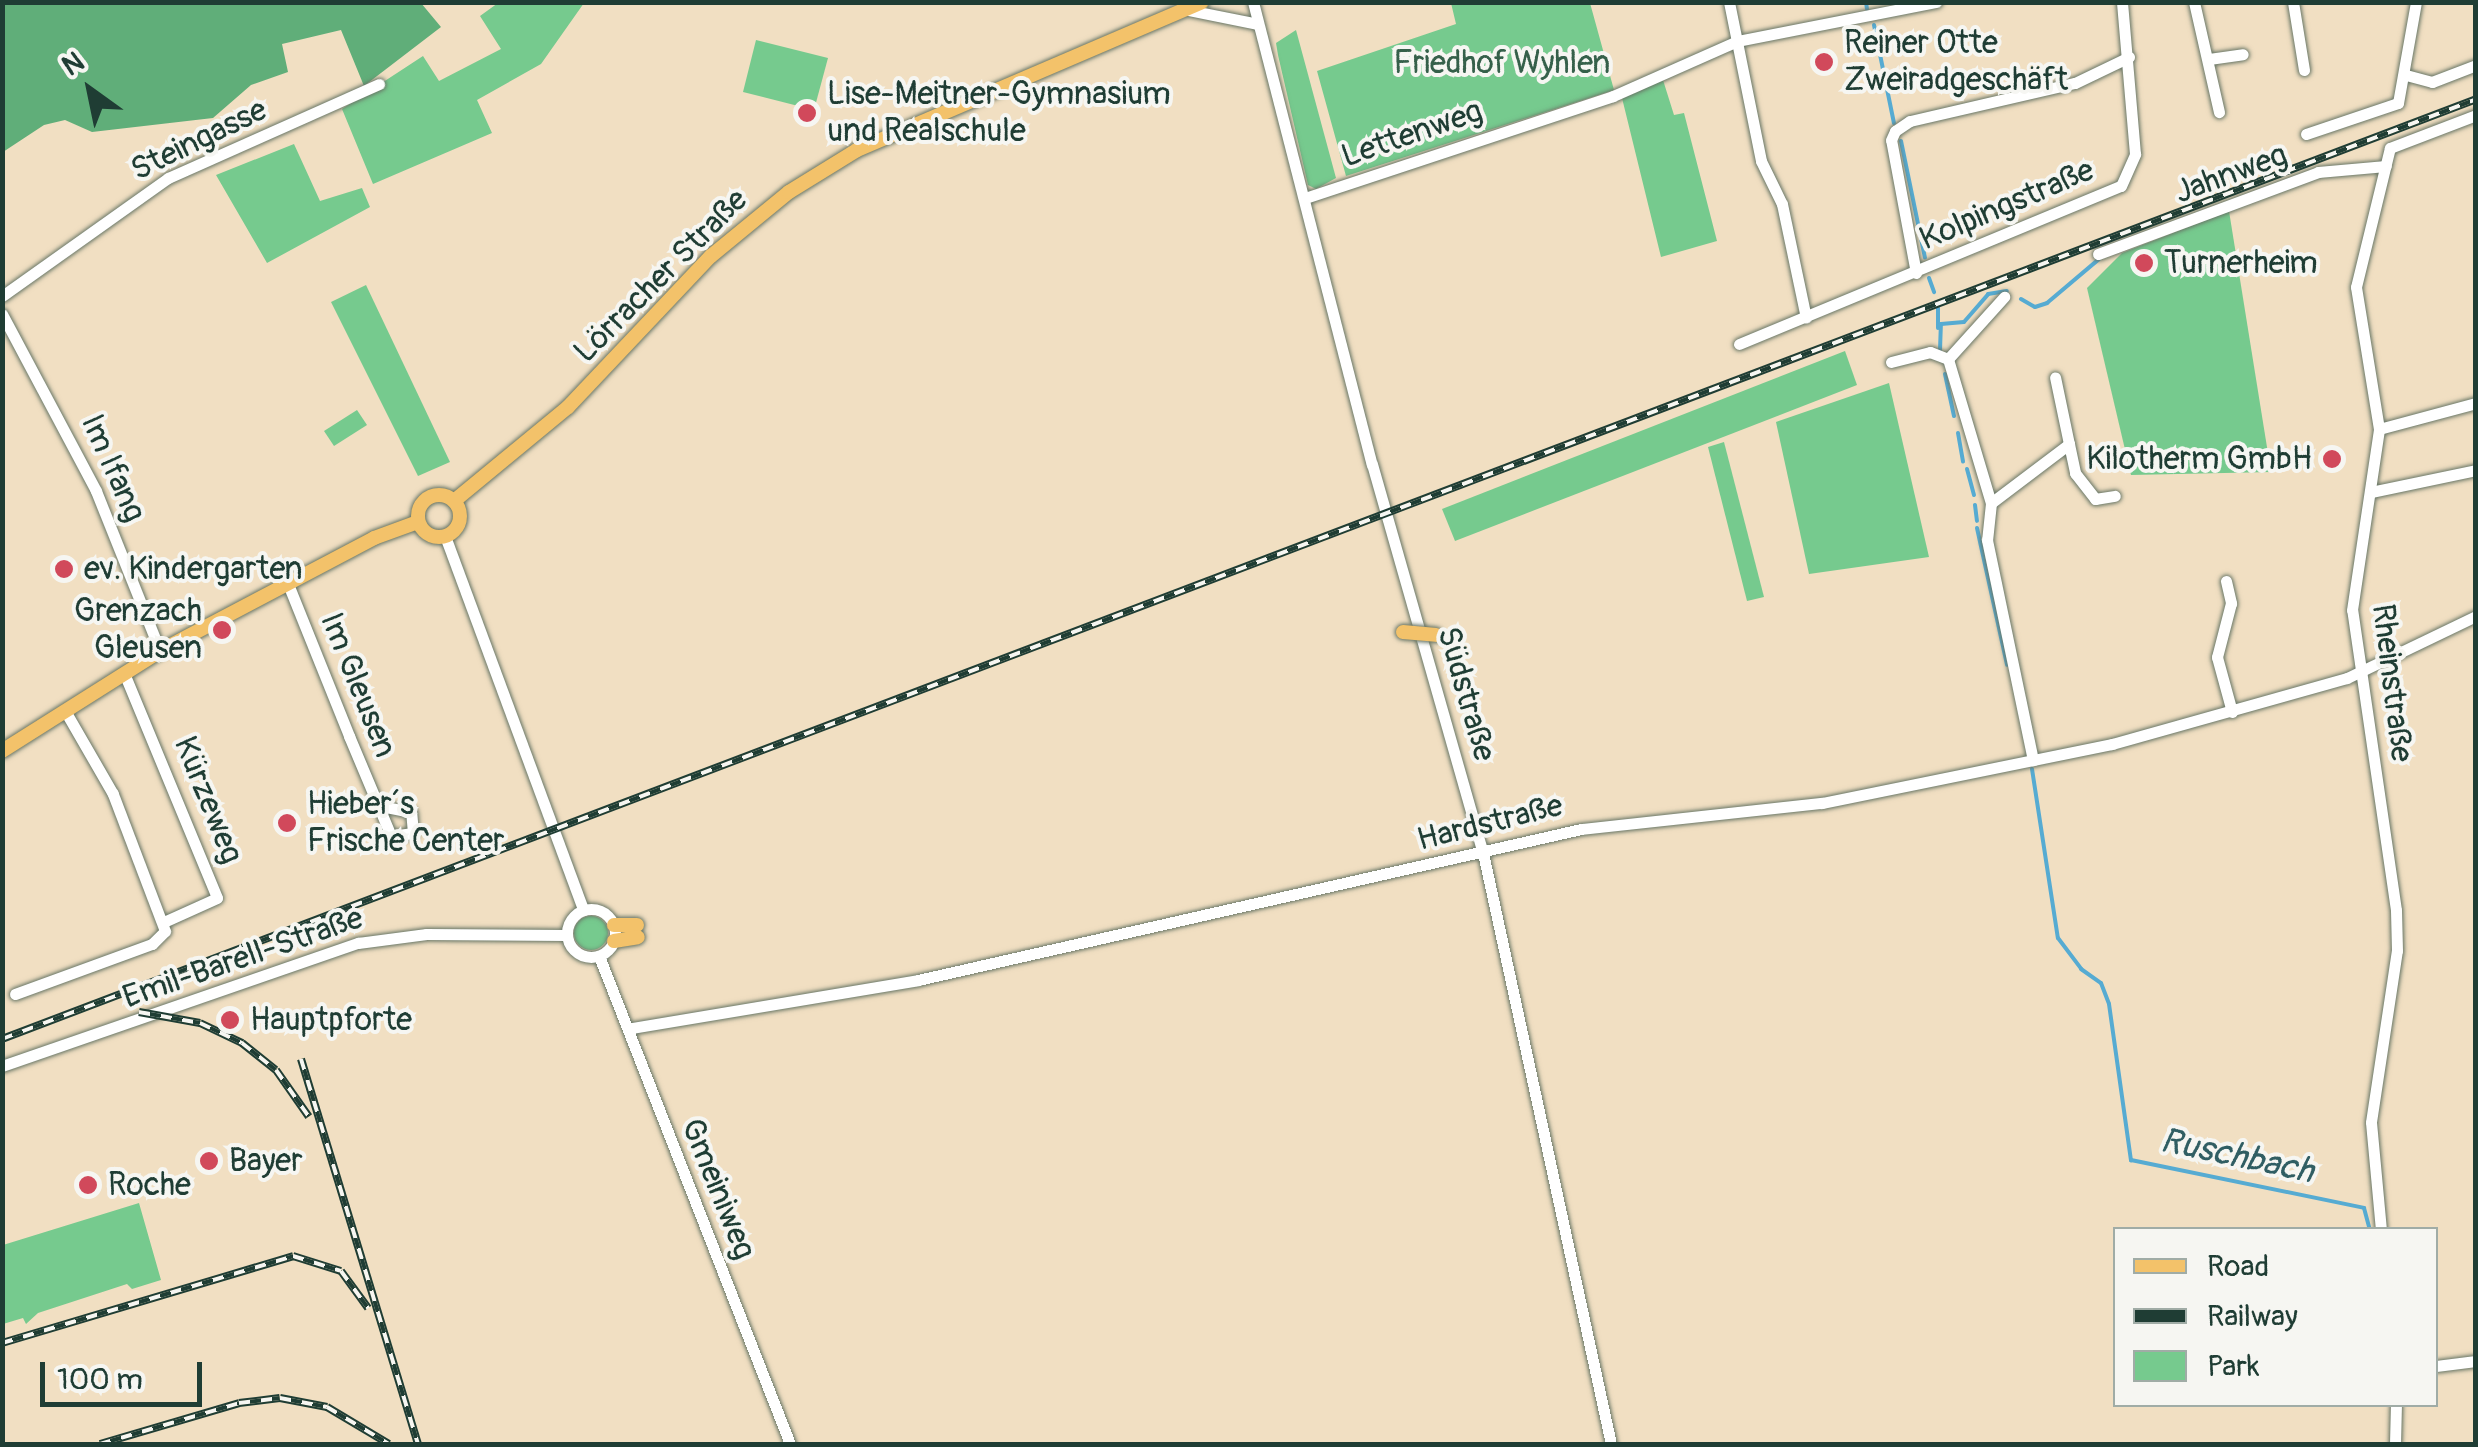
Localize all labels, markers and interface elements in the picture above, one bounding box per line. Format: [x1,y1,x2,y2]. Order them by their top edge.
place label: Reiner Otte Zweiradgeschäft [1844,25,2068,100]
north arrow [40,40,140,140]
park label: Friedhof Wyhlen [1394,44,1610,82]
text: N [56,45,91,84]
marker: Reiner Otte Zweiradgeschäft [1813,51,1835,73]
place label: Lise-Meitner-Gymnasium und Realschule [827,76,1171,151]
street label: Steingasse [125,91,273,189]
street label: Lettenweg [1337,92,1487,176]
marker: Lise-Meitner-Gymnasium und Realschule [796,102,818,124]
street label: Jahnweg [2170,136,2292,212]
street label: Kolpingstraße [1914,151,2100,259]
street label: Lörracher Straße [566,181,756,371]
place label: Turnerheim [2164,244,2318,282]
marker: Turnerheim [2133,252,2155,274]
street label: Im Ifang [72,408,154,528]
place label: Kilotherm GmbH [2086,440,2312,478]
marker: Kilotherm GmbH [2321,448,2343,470]
place label: ev. Kindergarten [84,550,303,588]
marker: ev. Kindergarten [53,558,75,580]
place label: Grenzach Gleusen [74,593,202,668]
street label: Rheinstraße [2363,602,2421,764]
street label: Im Gleusen [312,607,404,763]
marker: Grenzach Gleusen [211,619,233,641]
street label: Südstraße [1429,623,1503,765]
street label: Kürzeweg [165,731,251,869]
place label: Hieber´s Frische Center [307,786,504,861]
street label: Hardstraße [1413,786,1567,860]
marker: Hieber´s Frische Center [276,812,298,834]
street label: Emil-Barell-Straße [118,899,368,1017]
place label: Hauptpforte [250,1001,412,1039]
marker: Hauptpforte [219,1009,241,1031]
street label: Gmeiniweg [672,1113,764,1265]
water label: Ruschbach [2157,1119,2317,1193]
place label: Bayer [229,1142,303,1180]
marker: Bayer [198,1150,220,1172]
place label: Roche [108,1166,191,1204]
marker: Roche [77,1174,99,1196]
legend [2113,1227,2438,1407]
text: Road [2207,1248,2269,1285]
text: Railway [2207,1298,2298,1335]
scale bar [45,1342,208,1404]
text: Park [2207,1348,2260,1385]
text: 100 m [57,1361,143,1398]

